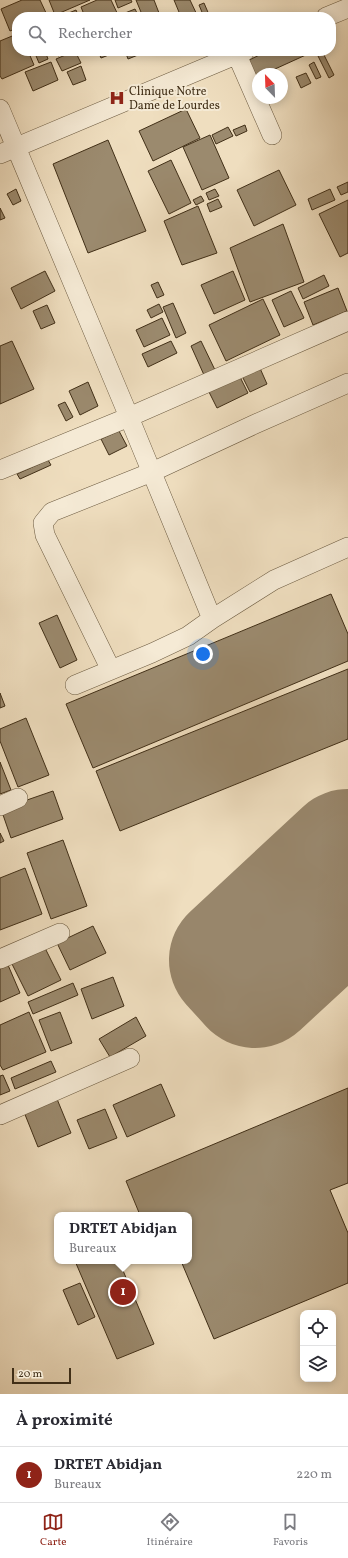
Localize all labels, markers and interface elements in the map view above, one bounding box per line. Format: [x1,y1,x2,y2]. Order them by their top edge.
search box [12,12,336,56]
icon: search [26,23,48,45]
text: Rechercher [58,24,132,45]
north arrow [252,68,288,104]
place label: Clinique Notre Dame de Lourdes [129,84,220,114]
hospital icon: Clinique Notre Dame de Lourdes [108,89,126,107]
your location [193,644,213,664]
popup [54,1212,192,1264]
text: DRTET Abidjan [69,1219,177,1240]
text: Bureaux [69,1240,117,1258]
pin: 1 [110,1277,136,1307]
map controls [300,1310,336,1382]
button: locate [300,1310,336,1346]
button: layers [300,1346,336,1382]
scale bar [12,1366,71,1385]
text: 20 m [18,1367,42,1382]
text: À proximité [16,1409,113,1432]
text: DRTET Abidjan [54,1455,162,1476]
text: 1 [26,1466,32,1484]
text: 220 m [296,1466,332,1484]
text: Bureaux [54,1476,102,1494]
tab: Carte [40,1511,66,1550]
tab: Itinéraire [147,1511,193,1550]
tab: Favoris [273,1511,308,1550]

